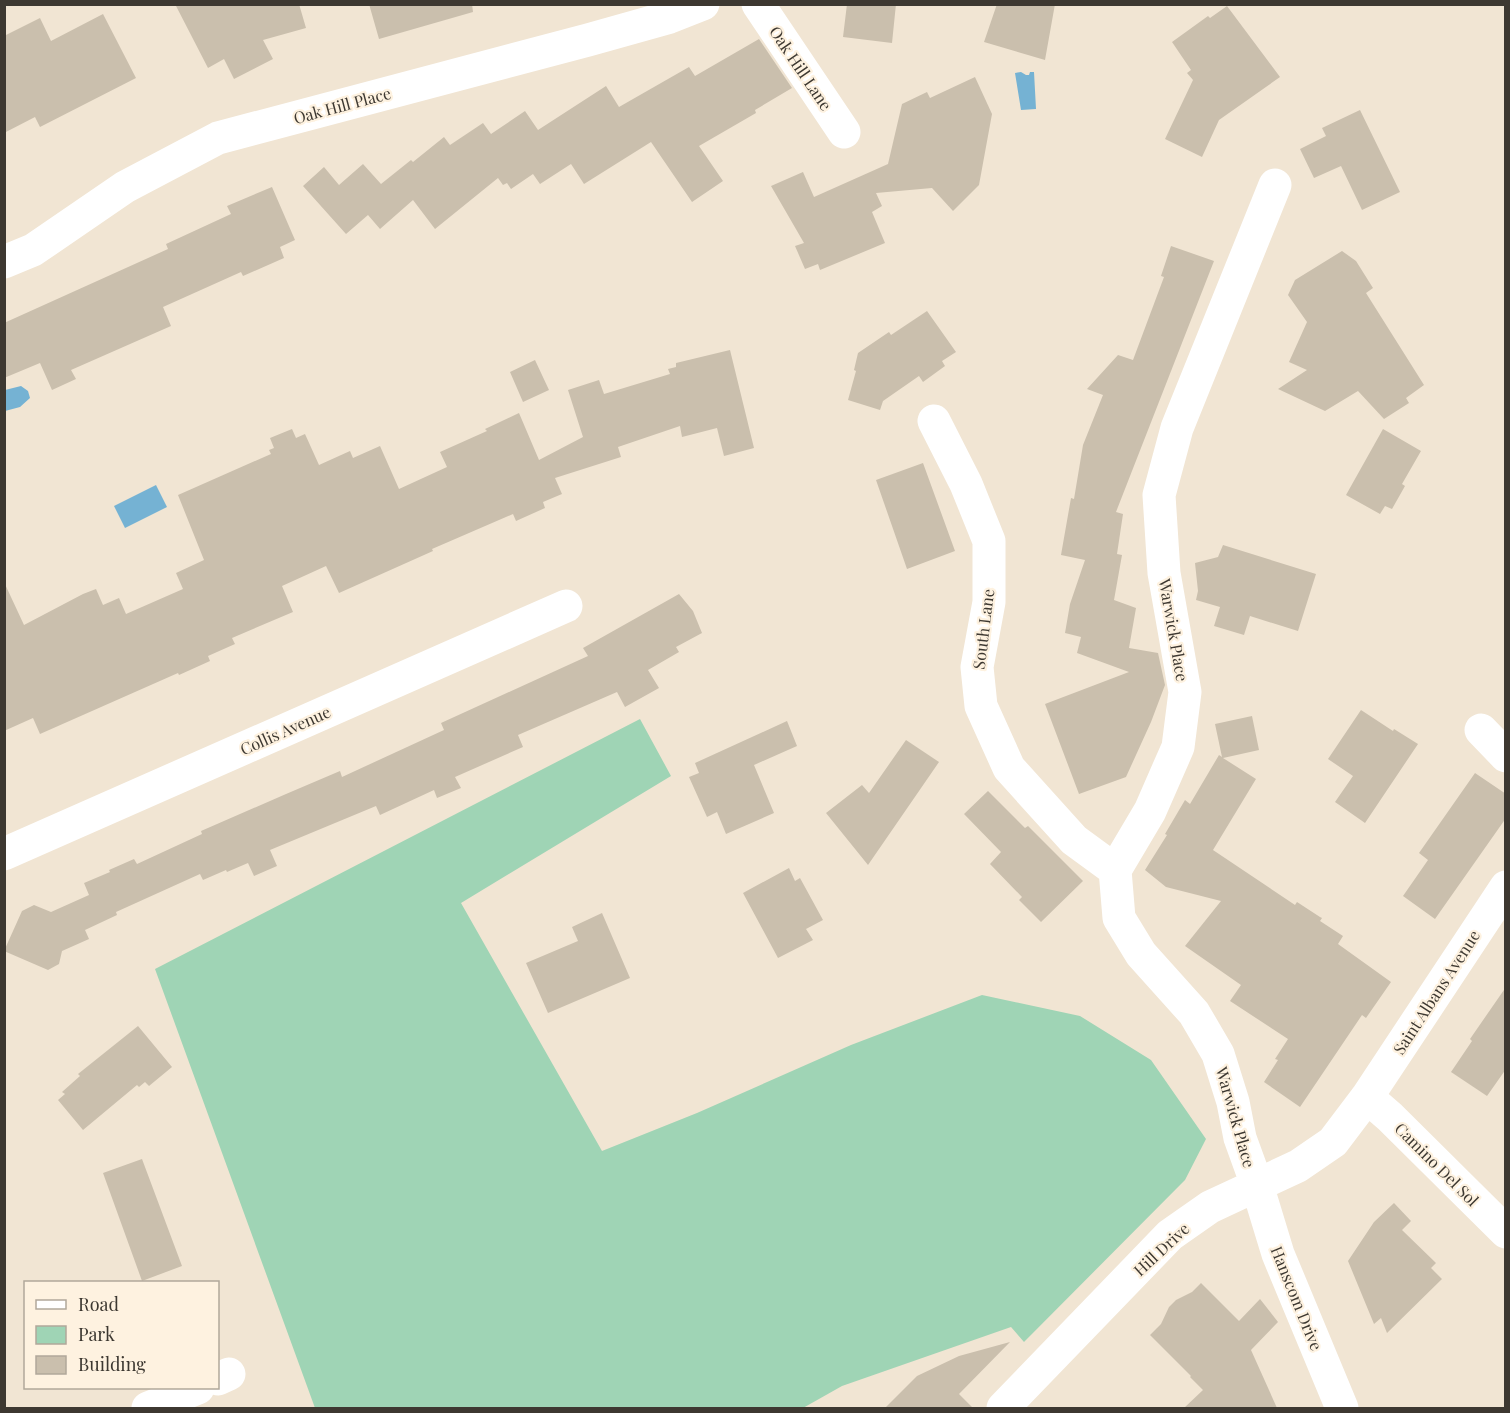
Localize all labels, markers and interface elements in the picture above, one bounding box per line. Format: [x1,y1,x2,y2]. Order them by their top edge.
street label: Oak Hill Lane [765,22,837,114]
street label: Oak Hill Place [291,82,393,128]
street label: Warwick Place [1154,576,1193,683]
street label: South Lane [968,588,998,670]
street label: Collis Avenue [236,701,334,759]
street label: Saint Albans Avenue [1388,926,1484,1058]
street label: Warwick Place [1211,1063,1260,1170]
street label: Camino Del Sol [1391,1118,1484,1211]
street label: Hill Drive [1129,1218,1193,1280]
street label: Hanscom Drive [1267,1243,1327,1353]
legend [24,1281,219,1389]
text: Road [78,1292,119,1316]
text: Park [78,1322,115,1346]
text: Building [78,1352,146,1376]

